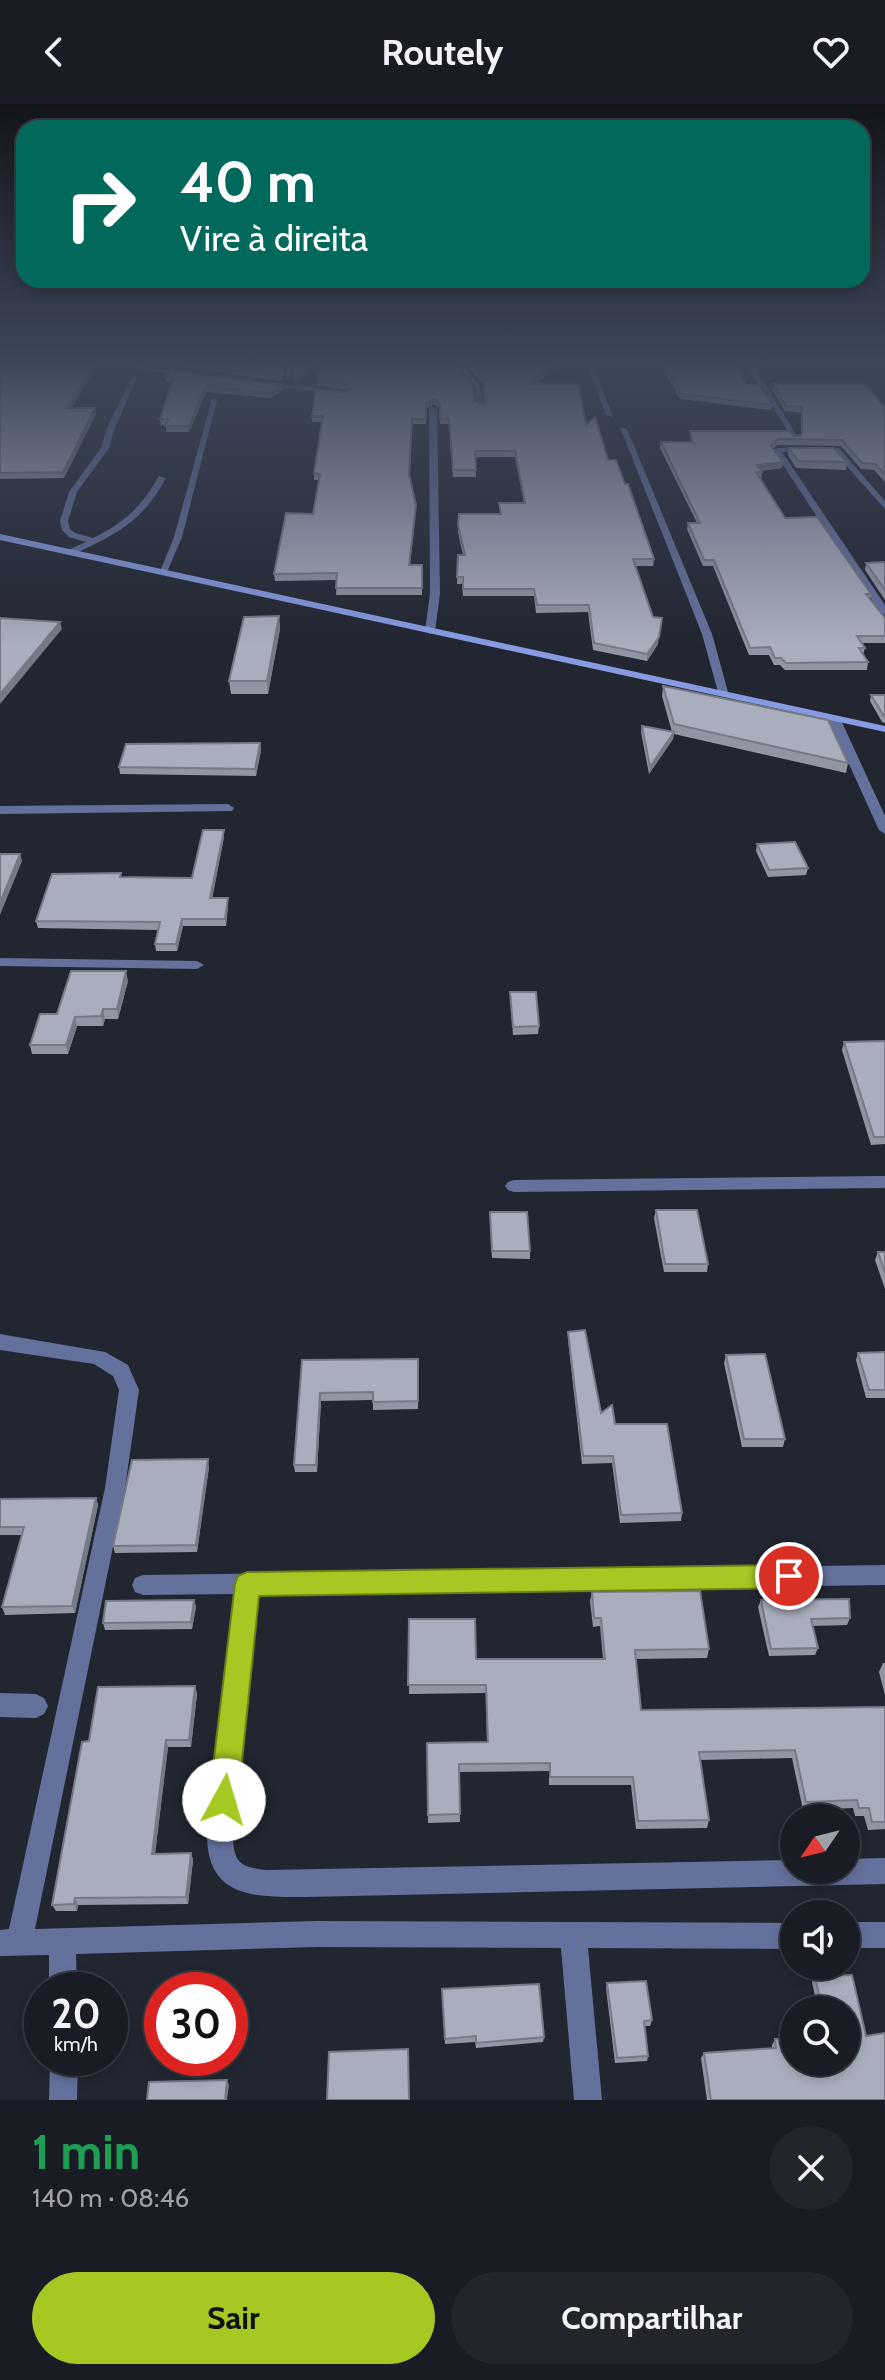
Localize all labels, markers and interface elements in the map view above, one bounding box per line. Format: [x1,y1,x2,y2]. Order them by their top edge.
icon: back [32,30,76,74]
text: Routely [382,30,503,74]
icon: heart [809,30,853,74]
text: 40 m [180,148,316,216]
icon: right [48,152,152,256]
text: Vire à direita [180,216,368,260]
pin [755,1542,823,1610]
icon: arrive [767,1554,811,1598]
position arrow [182,1758,266,1842]
north arrow [780,1804,860,1884]
map controls [780,1804,860,2076]
button: sound [780,1900,860,1980]
speed limit sign: 30 [144,1972,248,2076]
text: 20 [51,1989,101,2038]
button: search [780,1996,860,2076]
text: km/h [54,2032,98,2056]
text: 1 min [32,2123,140,2181]
button: close [769,2126,853,2210]
text: 140 m · 08:46 [32,2182,189,2214]
button: Sair [32,2272,435,2364]
button: Compartilhar [451,2272,853,2364]

